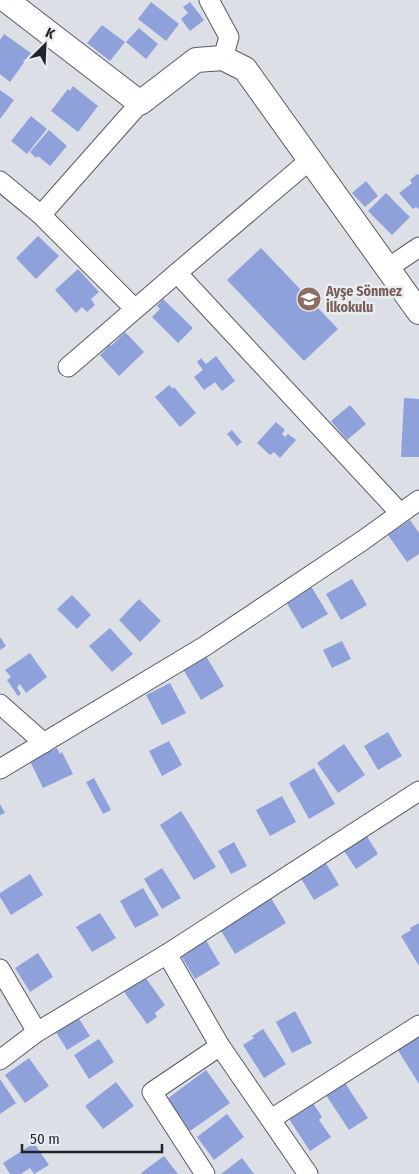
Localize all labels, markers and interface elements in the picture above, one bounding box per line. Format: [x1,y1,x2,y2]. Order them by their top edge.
north arrow [20,20,70,70]
text: K [43,24,58,43]
place label: Ayşe Sönmez İlkokulu [325,283,402,316]
school or university icon: Ayşe Sönmez İlkokulu [296,286,322,312]
scale bar [22,1122,162,1154]
text: 50 m [30,1130,60,1148]

